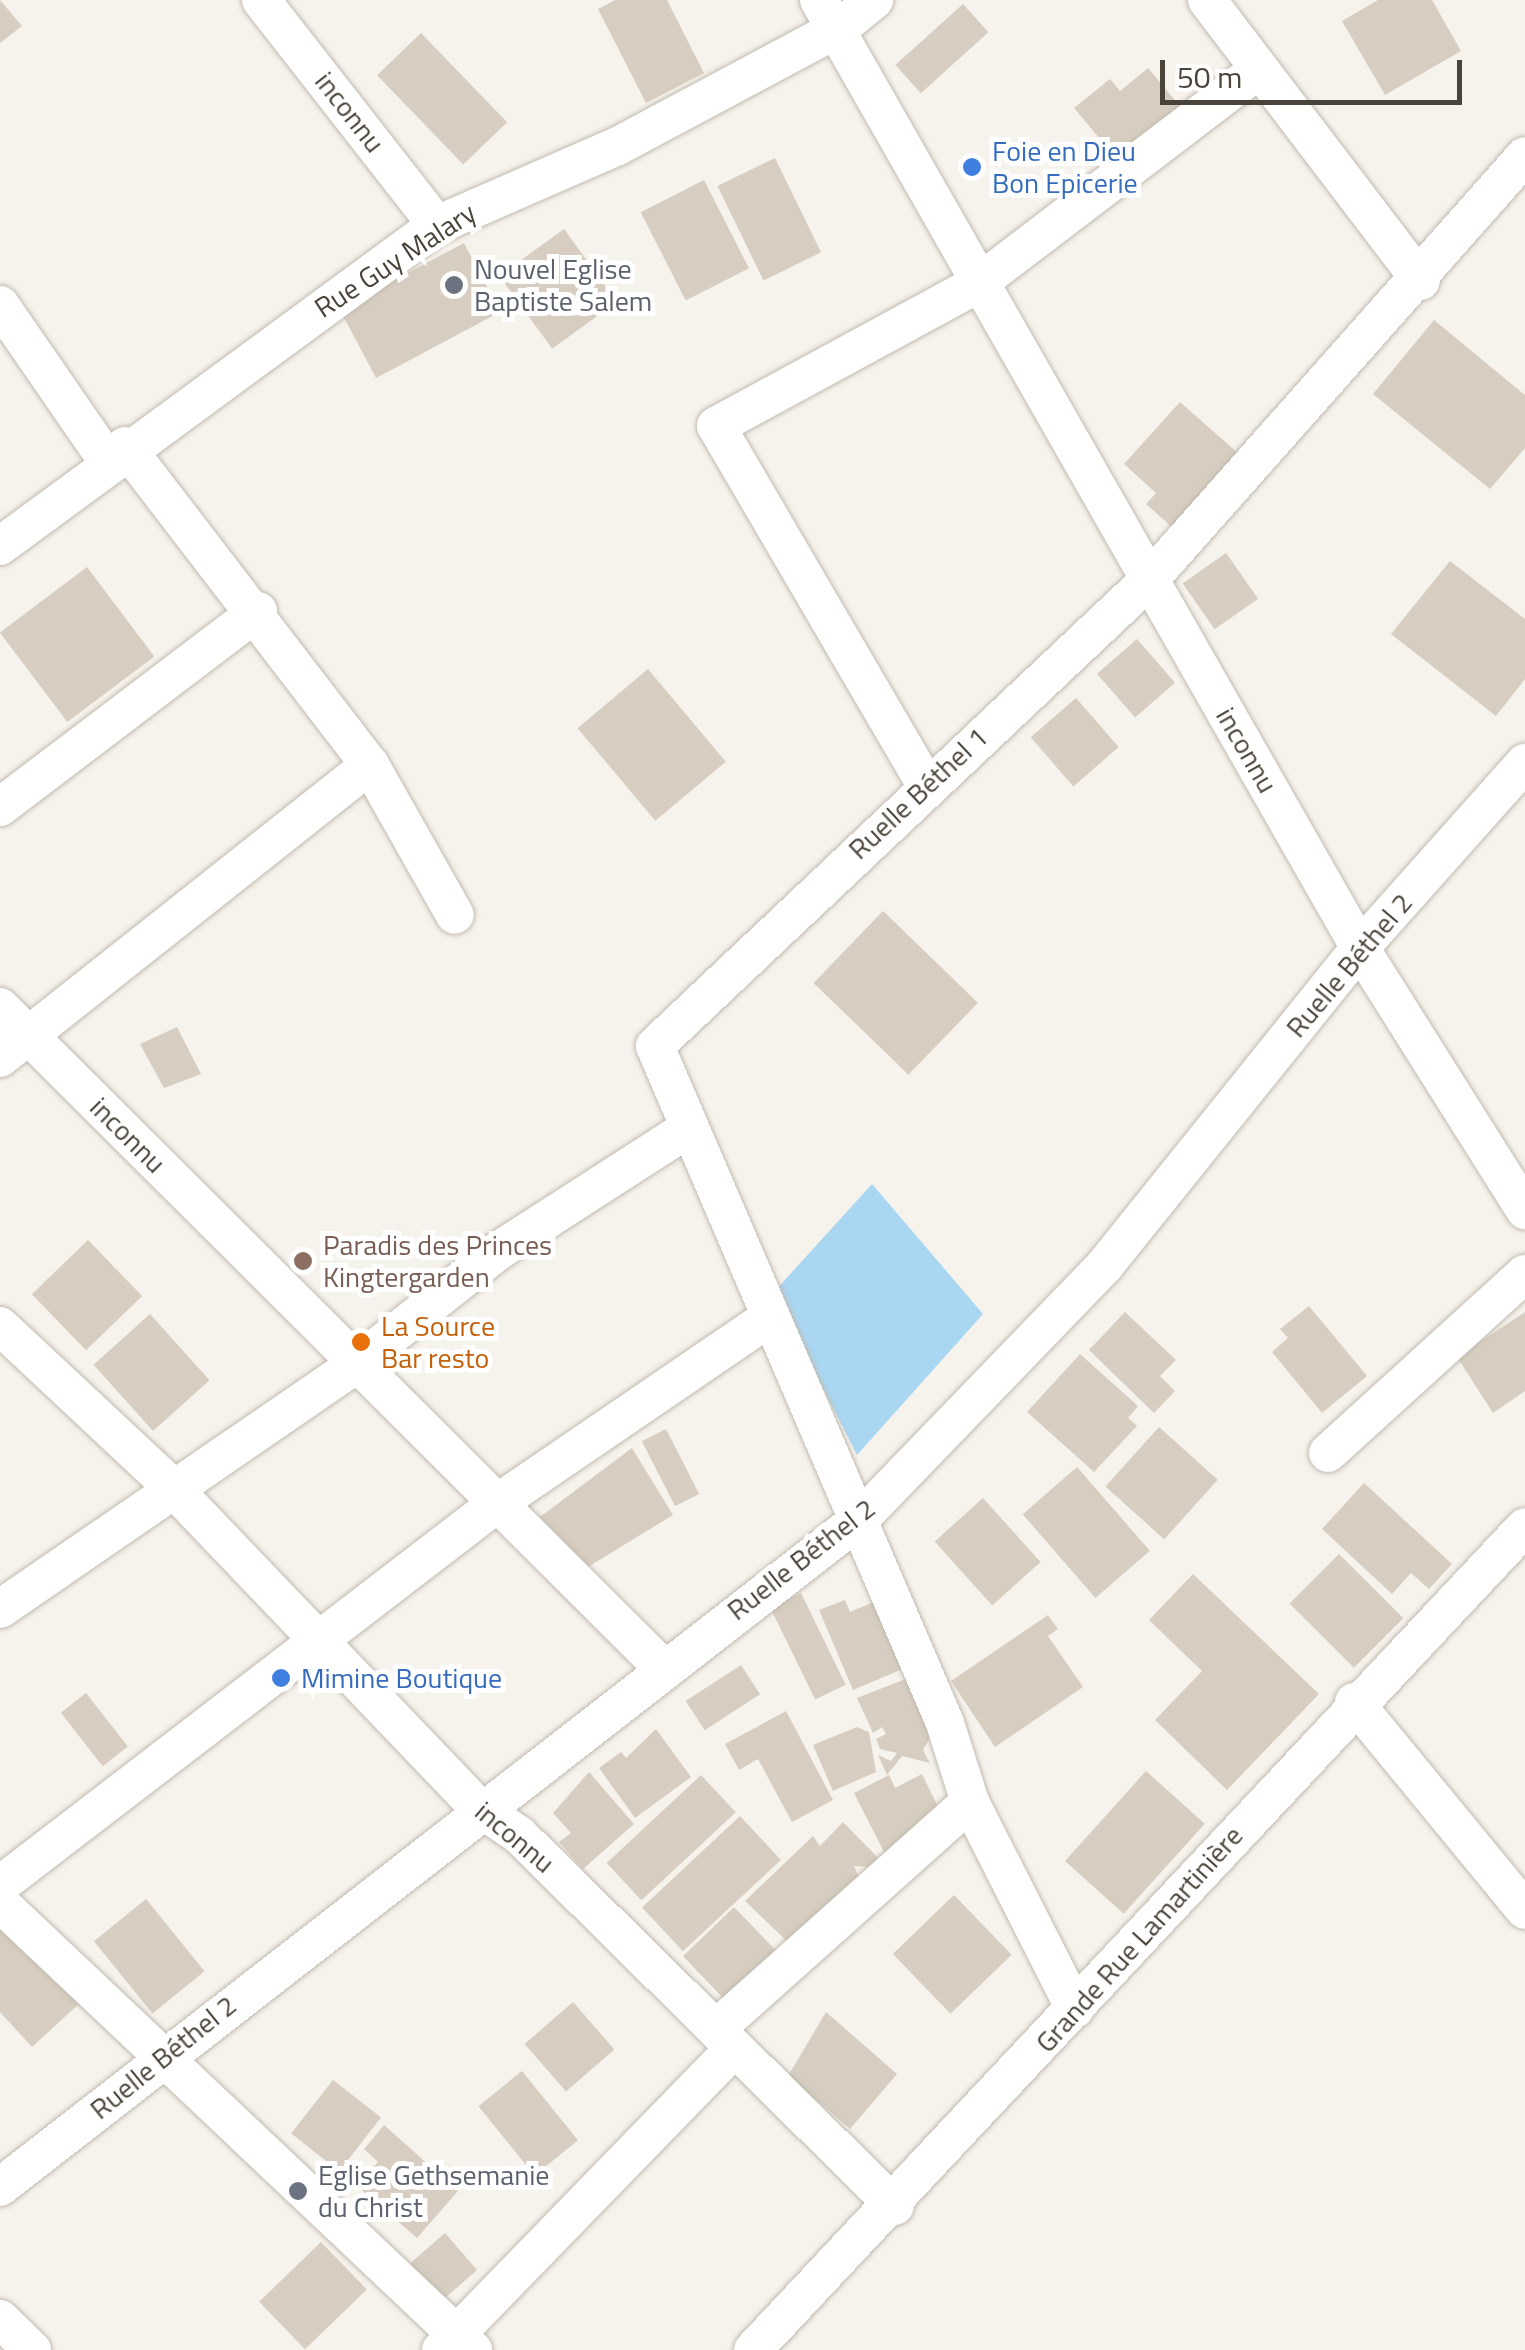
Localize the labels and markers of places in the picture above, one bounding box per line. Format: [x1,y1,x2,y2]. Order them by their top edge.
place label: Foie en Dieu Bon Epicerie [992,134,1138,200]
marker: Foie en Dieu Bon Epicerie [961,156,983,178]
place label: Nouvel Eglise Baptiste Salem [474,252,652,318]
marker: Nouvel Eglise Baptiste Salem [443,274,465,296]
place label: Paradis des Princes Kingtergarden [323,1228,552,1294]
marker: Paradis des Princes Kingtergarden [292,1250,314,1272]
place label: La Source Bar resto [381,1309,495,1375]
marker: La Source Bar resto [350,1331,372,1353]
place label: Mimine Boutique [301,1661,502,1695]
marker: Mimine Boutique [270,1667,292,1689]
place label: Eglise Gethsemanie du Christ [318,2158,549,2224]
marker: Eglise Gethsemanie du Christ [287,2180,309,2202]

